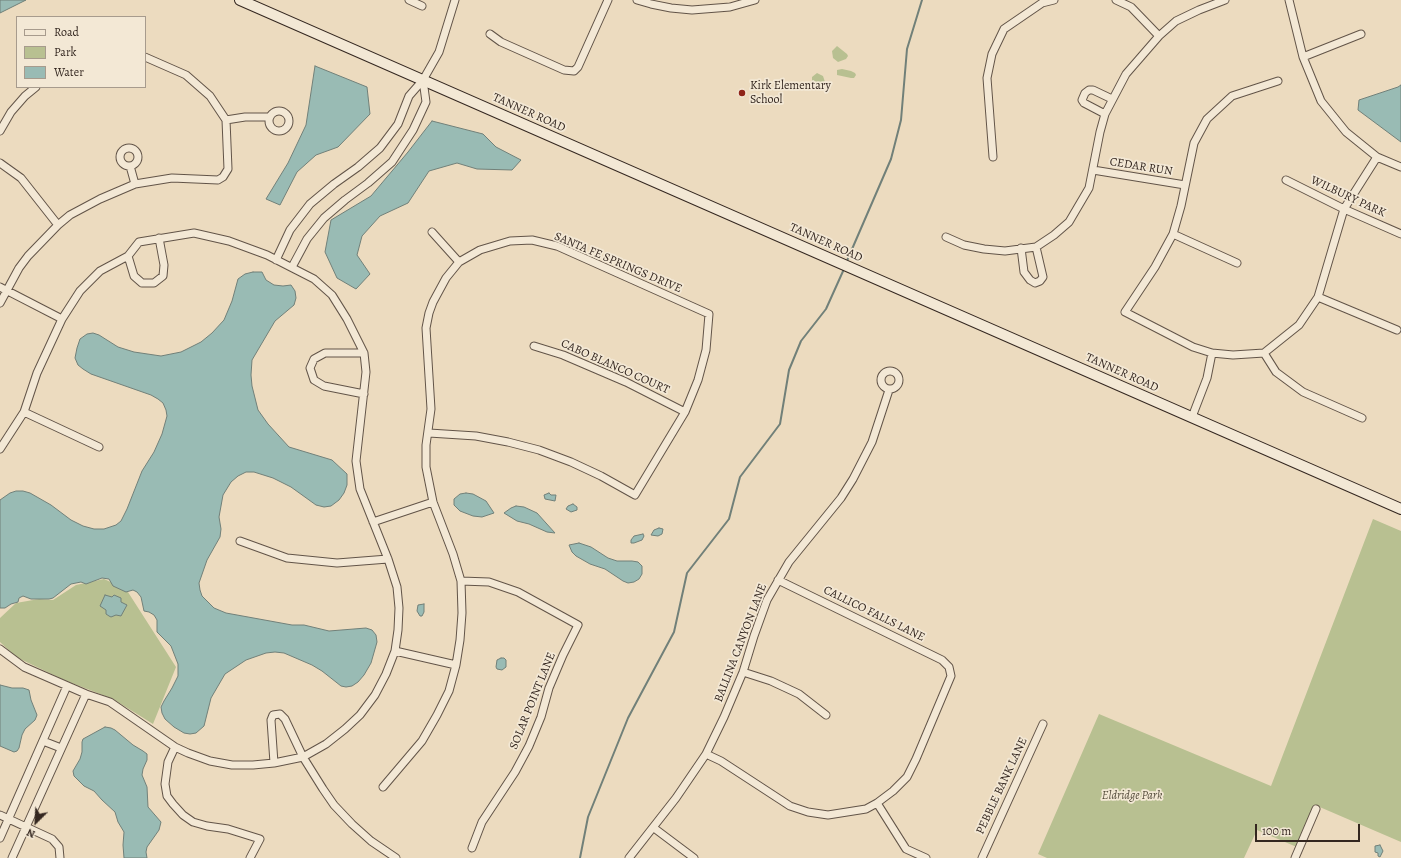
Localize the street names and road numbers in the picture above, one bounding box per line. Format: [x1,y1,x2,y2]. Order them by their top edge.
street label: TANNER ROAD [490,91,568,135]
street label: CEDAR RUN [1109,155,1173,179]
street label: WILBURY PARK [1308,173,1388,221]
street label: TANNER ROAD [787,221,865,265]
street label: SANTA FE SPRINGS DRIVE [552,230,684,296]
street label: CABO BLANCO COURT [558,337,672,397]
street label: TANNER ROAD [1083,351,1161,395]
street label: BALLINA CANYON LANE [712,582,770,704]
street label: CALLICO FALLS LANE [821,583,927,645]
street label: SOLAR POINT LANE [507,650,559,752]
street label: PEBBLE BANK LANE [973,735,1031,837]

